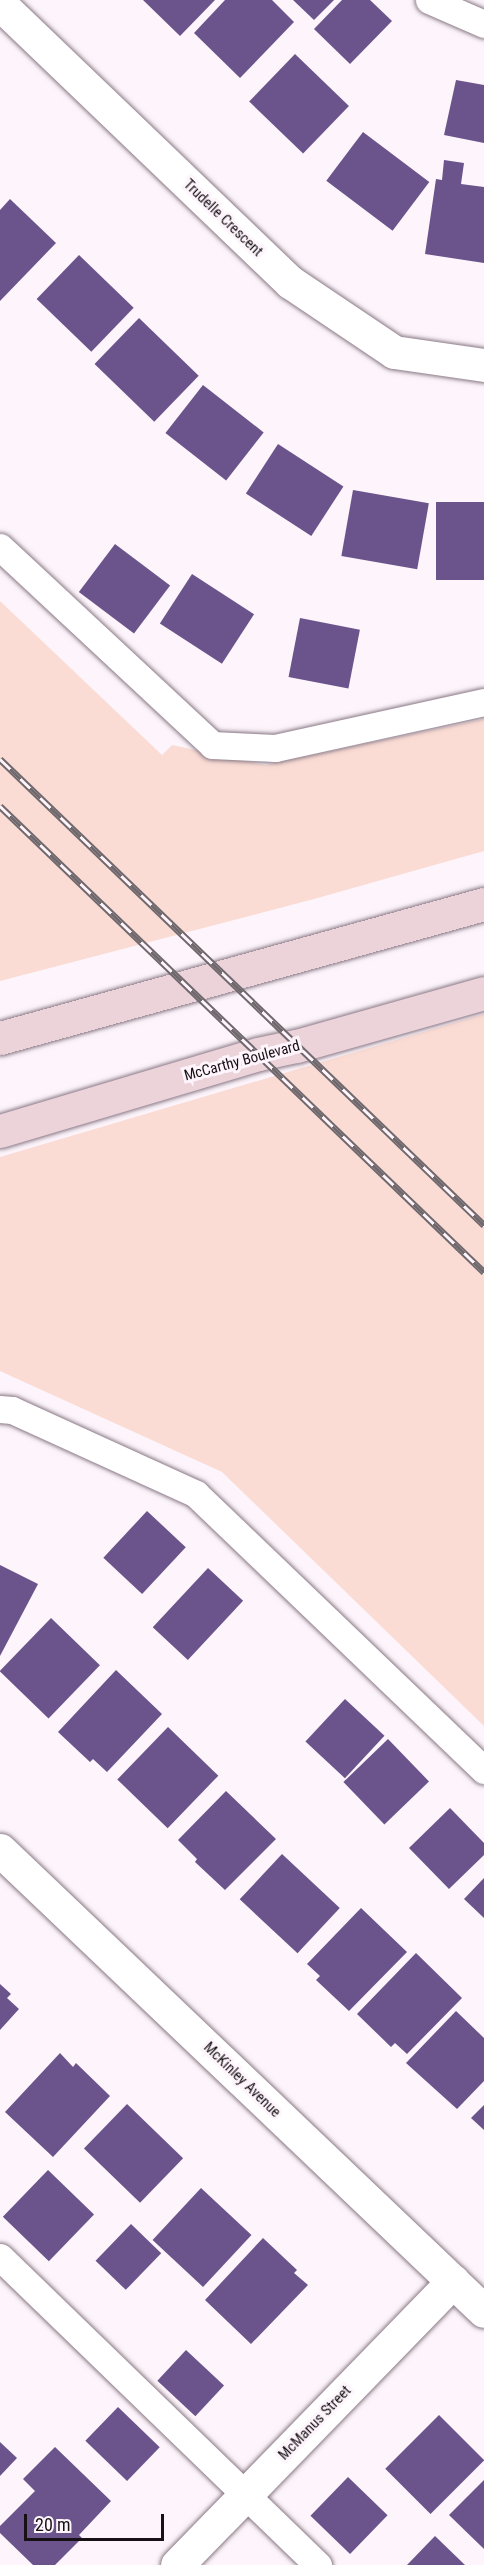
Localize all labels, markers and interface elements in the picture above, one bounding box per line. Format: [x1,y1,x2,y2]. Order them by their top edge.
street label: Trudelle Crescent [180,176,266,260]
street label: McCarthy Boulevard [182,1037,302,1085]
street label: McKinley Avenue [200,2039,284,2121]
street label: McManus Street [275,2382,355,2464]
scale bar [27,2502,166,2540]
text: 20 m [35,2514,70,2535]

